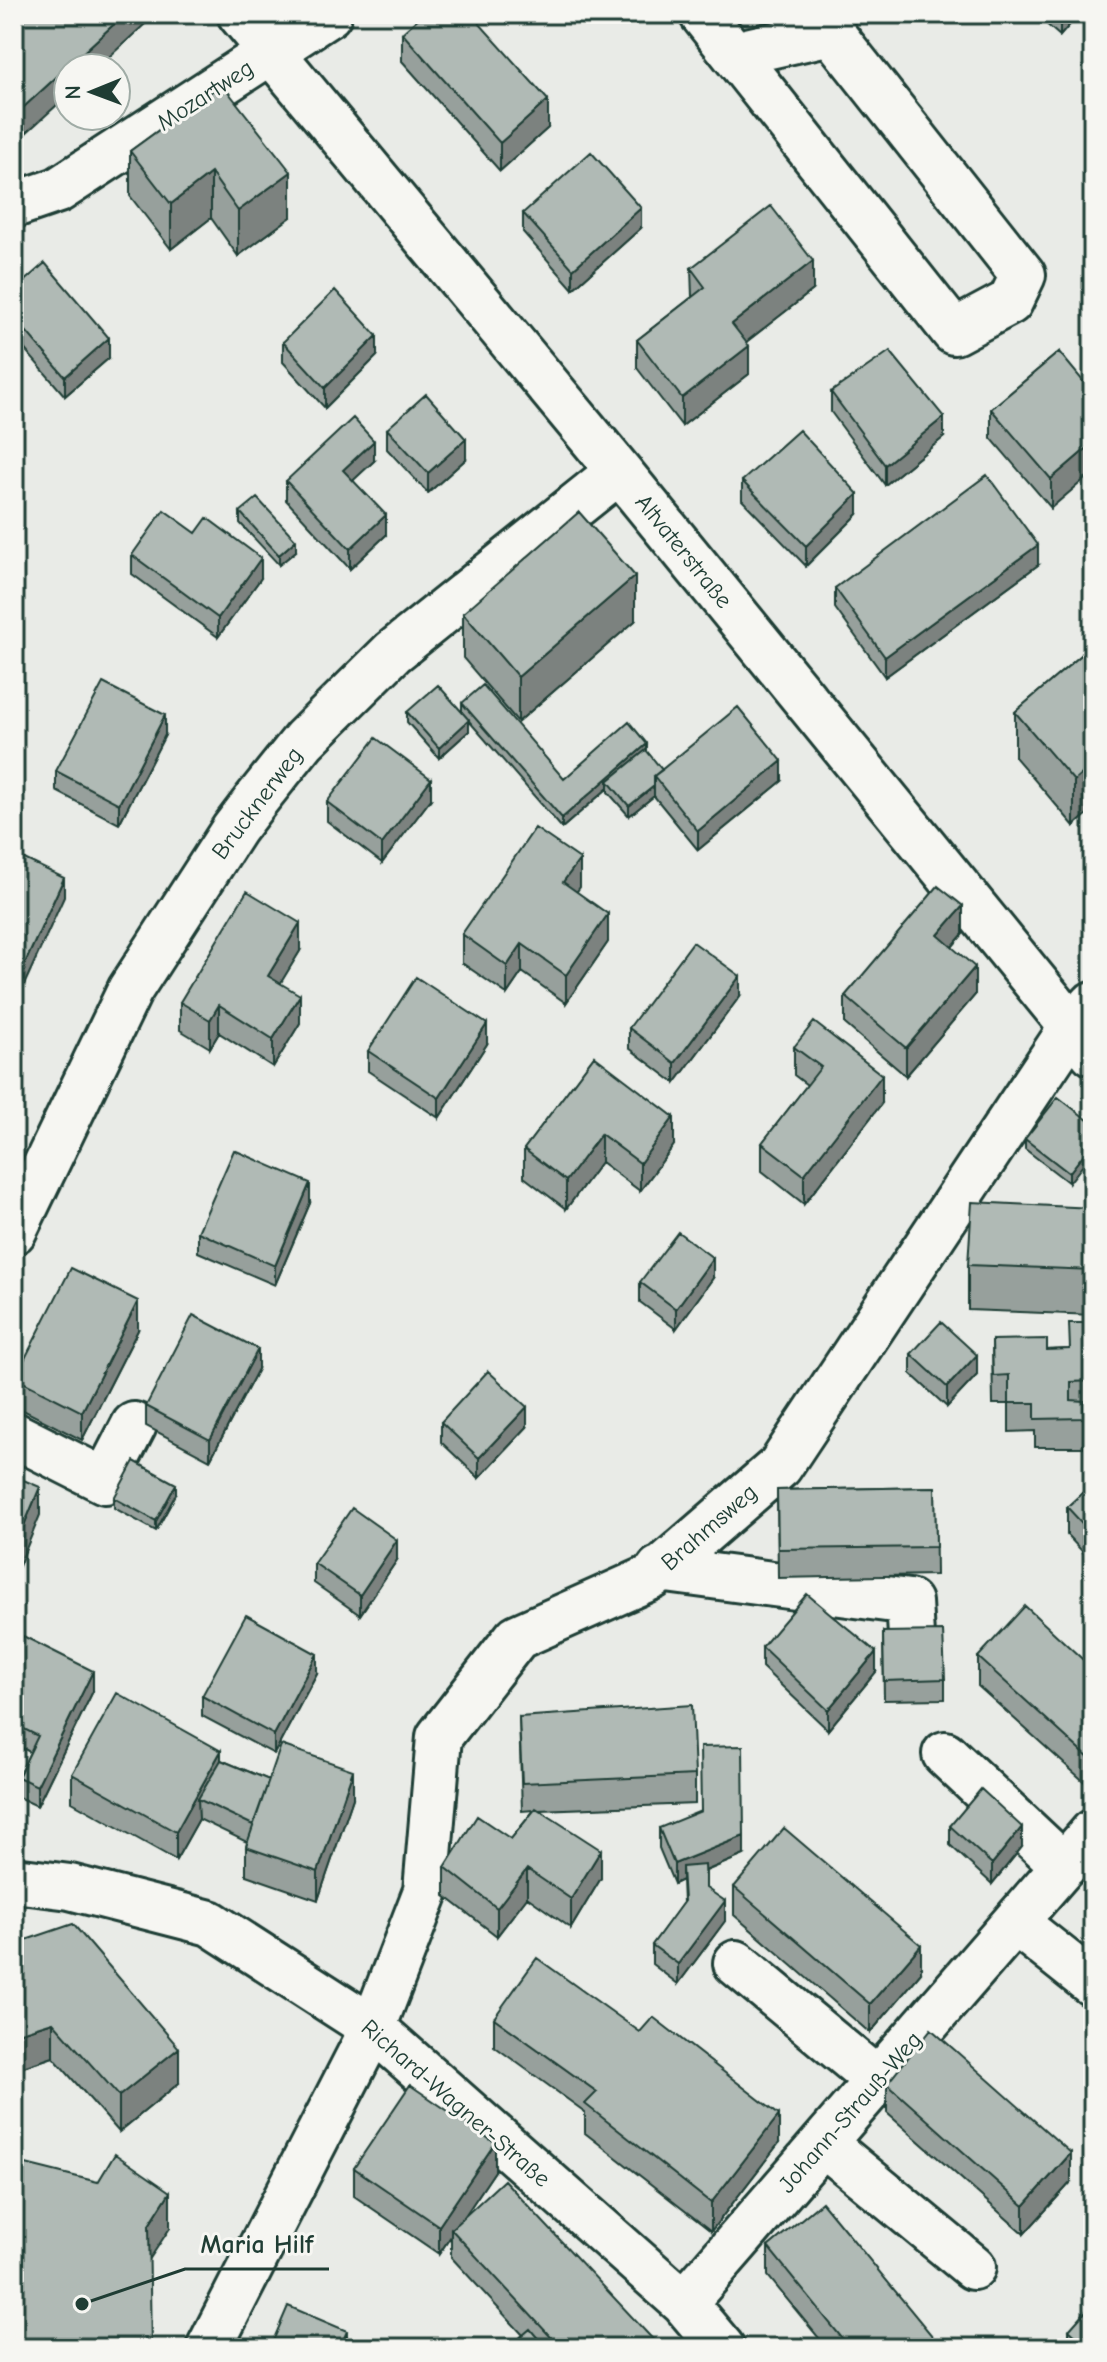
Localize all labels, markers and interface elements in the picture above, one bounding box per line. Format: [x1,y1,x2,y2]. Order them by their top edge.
north arrow [52,52,132,132]
street label: Mozartweg [151,53,259,137]
text: N [60,85,86,100]
street label: Altvaterstraße [629,488,739,614]
street label: Brucknerweg [206,741,308,865]
street label: Brahmsweg [655,1478,763,1576]
street label: Richard-Wagner-Straße [356,2013,556,2193]
street label: Johann-Strauß-Weg [772,2026,928,2198]
callout: Maria Hilf [185,2219,329,2269]
text: Maria Hilf [201,2230,315,2260]

